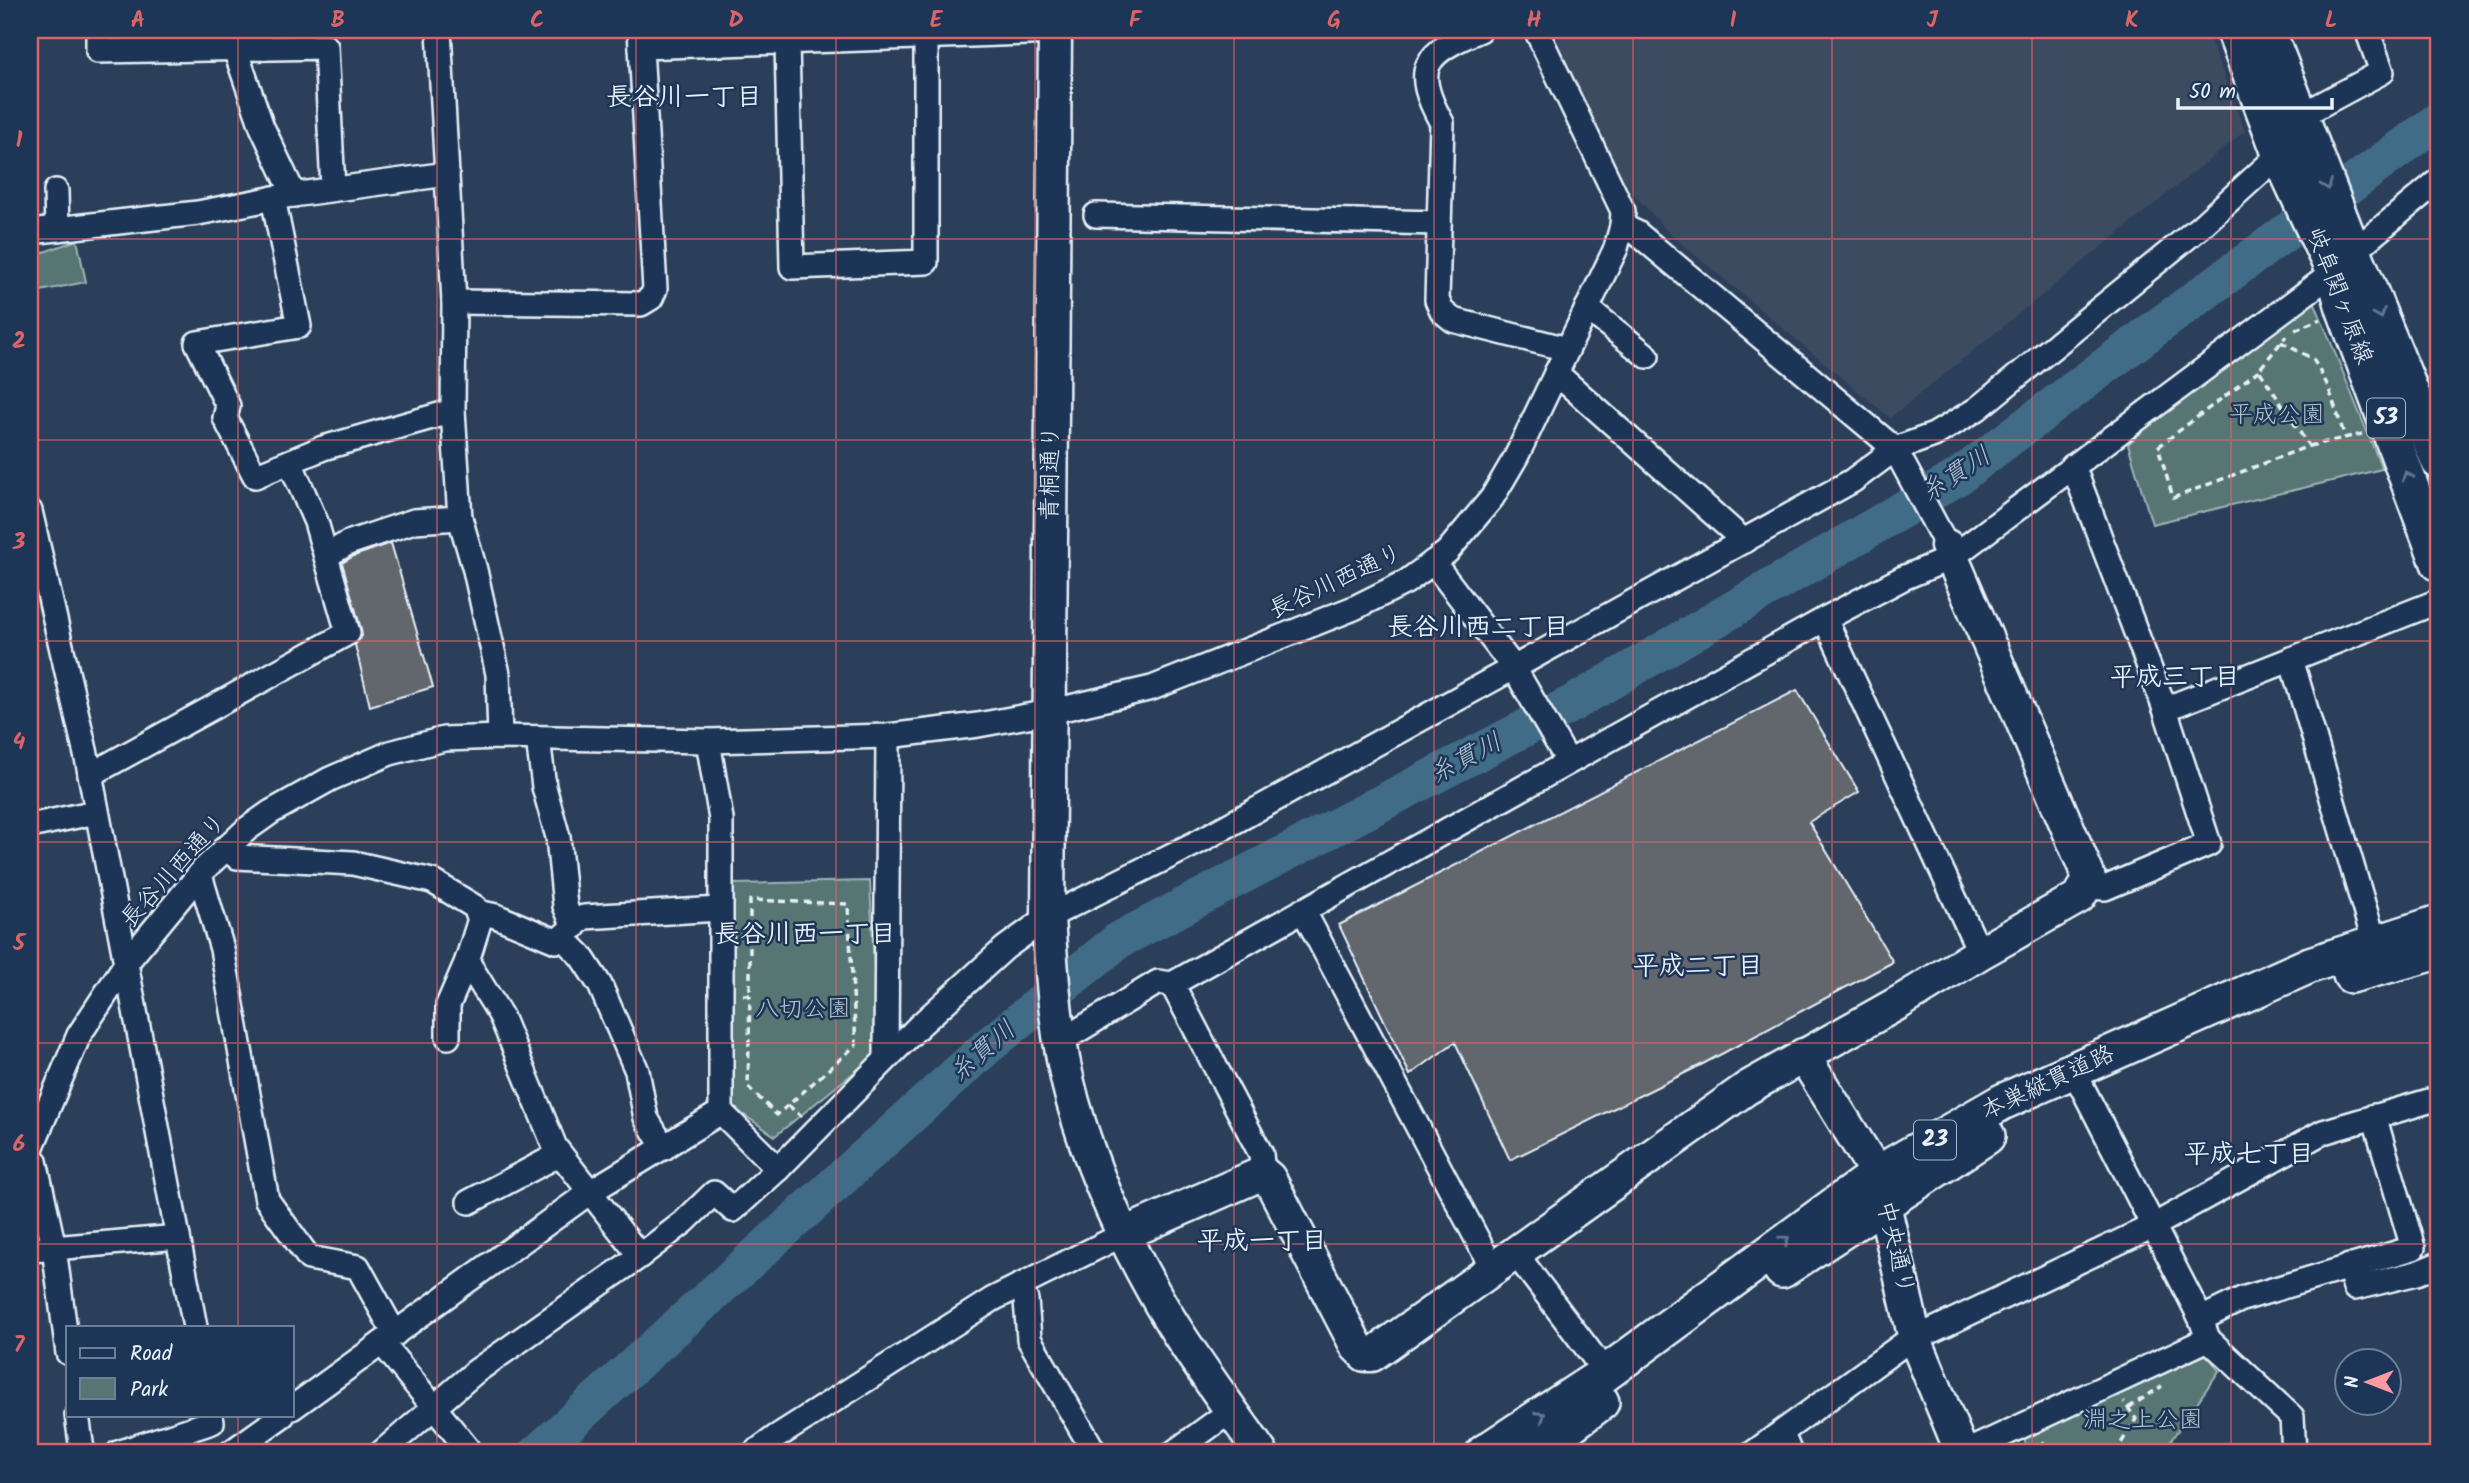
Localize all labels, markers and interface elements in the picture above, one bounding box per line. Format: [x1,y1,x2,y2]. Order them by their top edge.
text: A [131,3,145,39]
text: B [331,3,345,39]
text: C [530,3,544,39]
text: D [728,3,744,39]
text: E [930,3,944,39]
text: F [1129,3,1143,39]
text: G [1327,3,1341,39]
text: H [1527,3,1542,39]
text: I [1729,3,1737,39]
text: J [1926,3,1938,39]
text: K [2125,3,2139,39]
text: L [2325,3,2337,39]
scale bar [2178,66,2332,110]
text: 50 m [2189,76,2236,109]
district label: 長谷川一丁目 [606,77,762,119]
text: 1 [16,123,23,159]
one-way arrow [2319,179,2333,191]
street label: 岐阜関ヶ原線 [2295,222,2383,370]
one-way arrow [2371,307,2385,319]
text: 2 [12,324,26,360]
park label: 平成公園 [2229,396,2325,435]
road number: 53 [2367,398,2405,438]
street label: 青桐通り [1031,425,1071,521]
water label: 糸貫川 [1912,436,2000,514]
one-way arrow [2401,471,2415,483]
text: 3 [12,525,26,561]
street label: 長谷川西通り [1263,534,1409,630]
district label: 長谷川西二丁目 [1387,607,1569,649]
district label: 平成三丁目 [2110,657,2240,699]
water label: 糸貫川 [1422,722,1510,796]
text: 4 [13,725,26,761]
street label: 長谷川西通り [111,804,237,938]
district label: 長谷川西一丁目 [714,914,896,956]
text: 5 [12,926,27,962]
district label: 平成二丁目 [1633,946,1763,988]
park label: 八切公園 [755,990,851,1029]
water label: 糸貫川 [940,1011,1026,1093]
street label: 本巣縦貫道路 [1975,1035,2121,1131]
road number: 23 [1914,1120,1956,1160]
text: 6 [13,1127,25,1163]
district label: 平成七丁目 [2184,1134,2314,1176]
street label: 中央通り [1865,1197,1925,1299]
district label: 平成一丁目 [1197,1221,1327,1263]
one-way arrow [1777,1236,1790,1248]
legend [66,1326,294,1416]
text: 7 [14,1328,26,1364]
text: Road [130,1338,173,1371]
north arrow [2332,1346,2402,1416]
text: Park [130,1374,168,1407]
text: N [2338,1376,2368,1388]
park label: 淵之上公園 [2083,1401,2203,1440]
one-way arrow [1533,1411,1546,1424]

